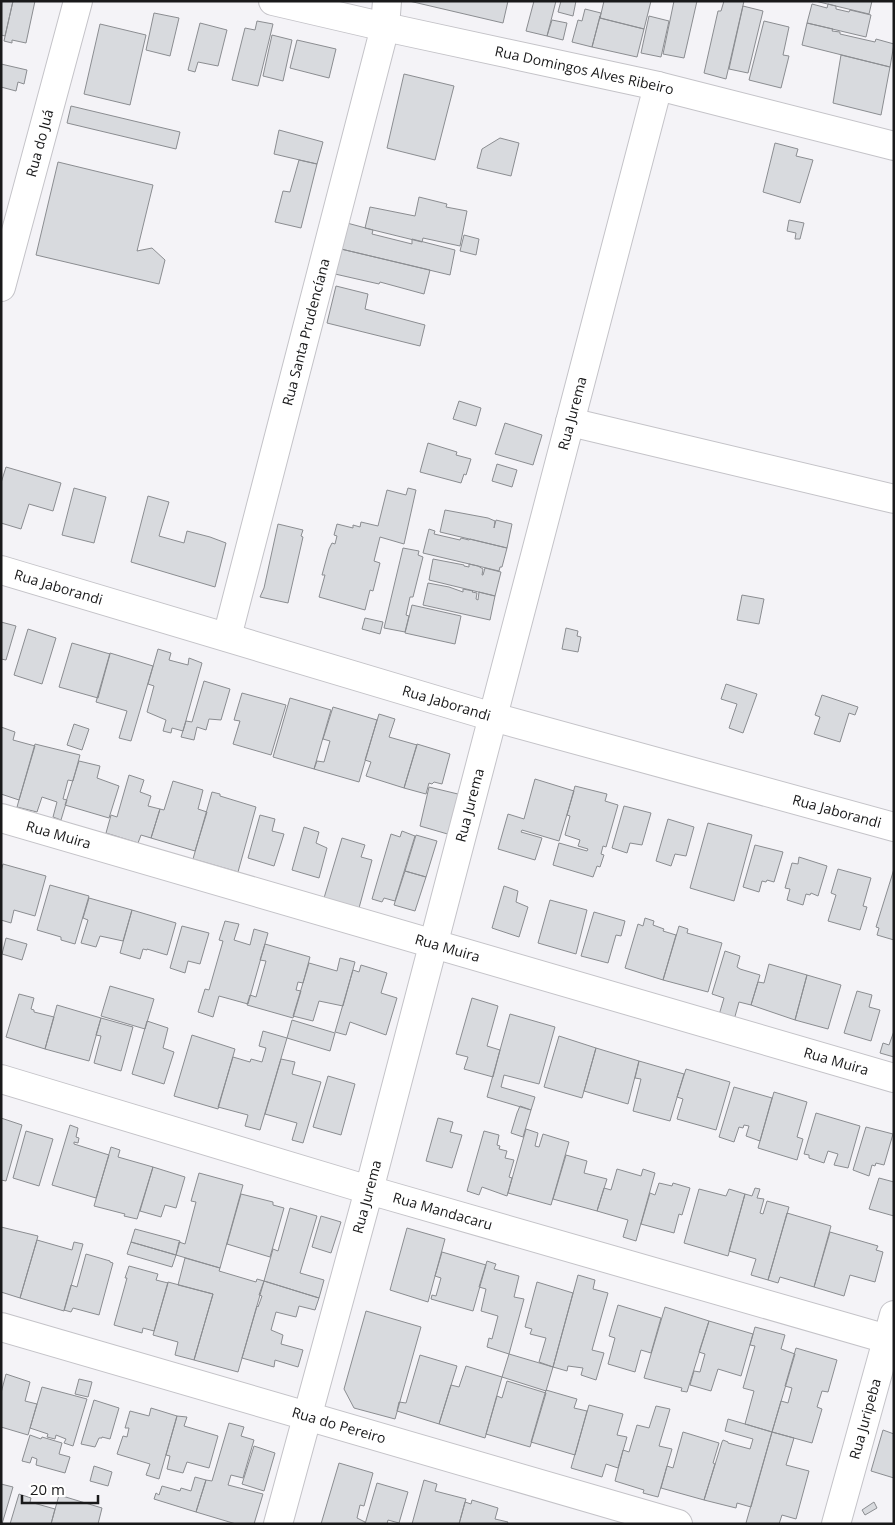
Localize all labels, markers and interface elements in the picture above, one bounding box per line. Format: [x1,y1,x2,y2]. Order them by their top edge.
street label: Rua Domingos Alves Ribeiro [493,41,676,99]
street label: Rua do Juá [21,107,57,179]
street label: Rua Santa Prudencíana [277,256,334,408]
street label: Rua Jurema [553,374,591,452]
street label: Rua Jaborandi [12,565,105,609]
street label: Rua Jaborandi [400,680,493,725]
street label: Rua Jurema [451,766,488,844]
street label: Rua Jaborandi [790,790,884,832]
street label: Rua Muira [24,816,94,853]
street label: Rua Muira [413,929,482,966]
street label: Rua Muira [802,1042,871,1079]
street label: Rua Jurema [348,1158,385,1236]
street label: Rua Mandacaru [391,1187,495,1234]
street label: Rua Juripeba [844,1376,885,1461]
street label: Rua do Pereiro [290,1402,388,1448]
scale bar [22,1472,99,1504]
text: 20 m [30,1479,65,1499]

